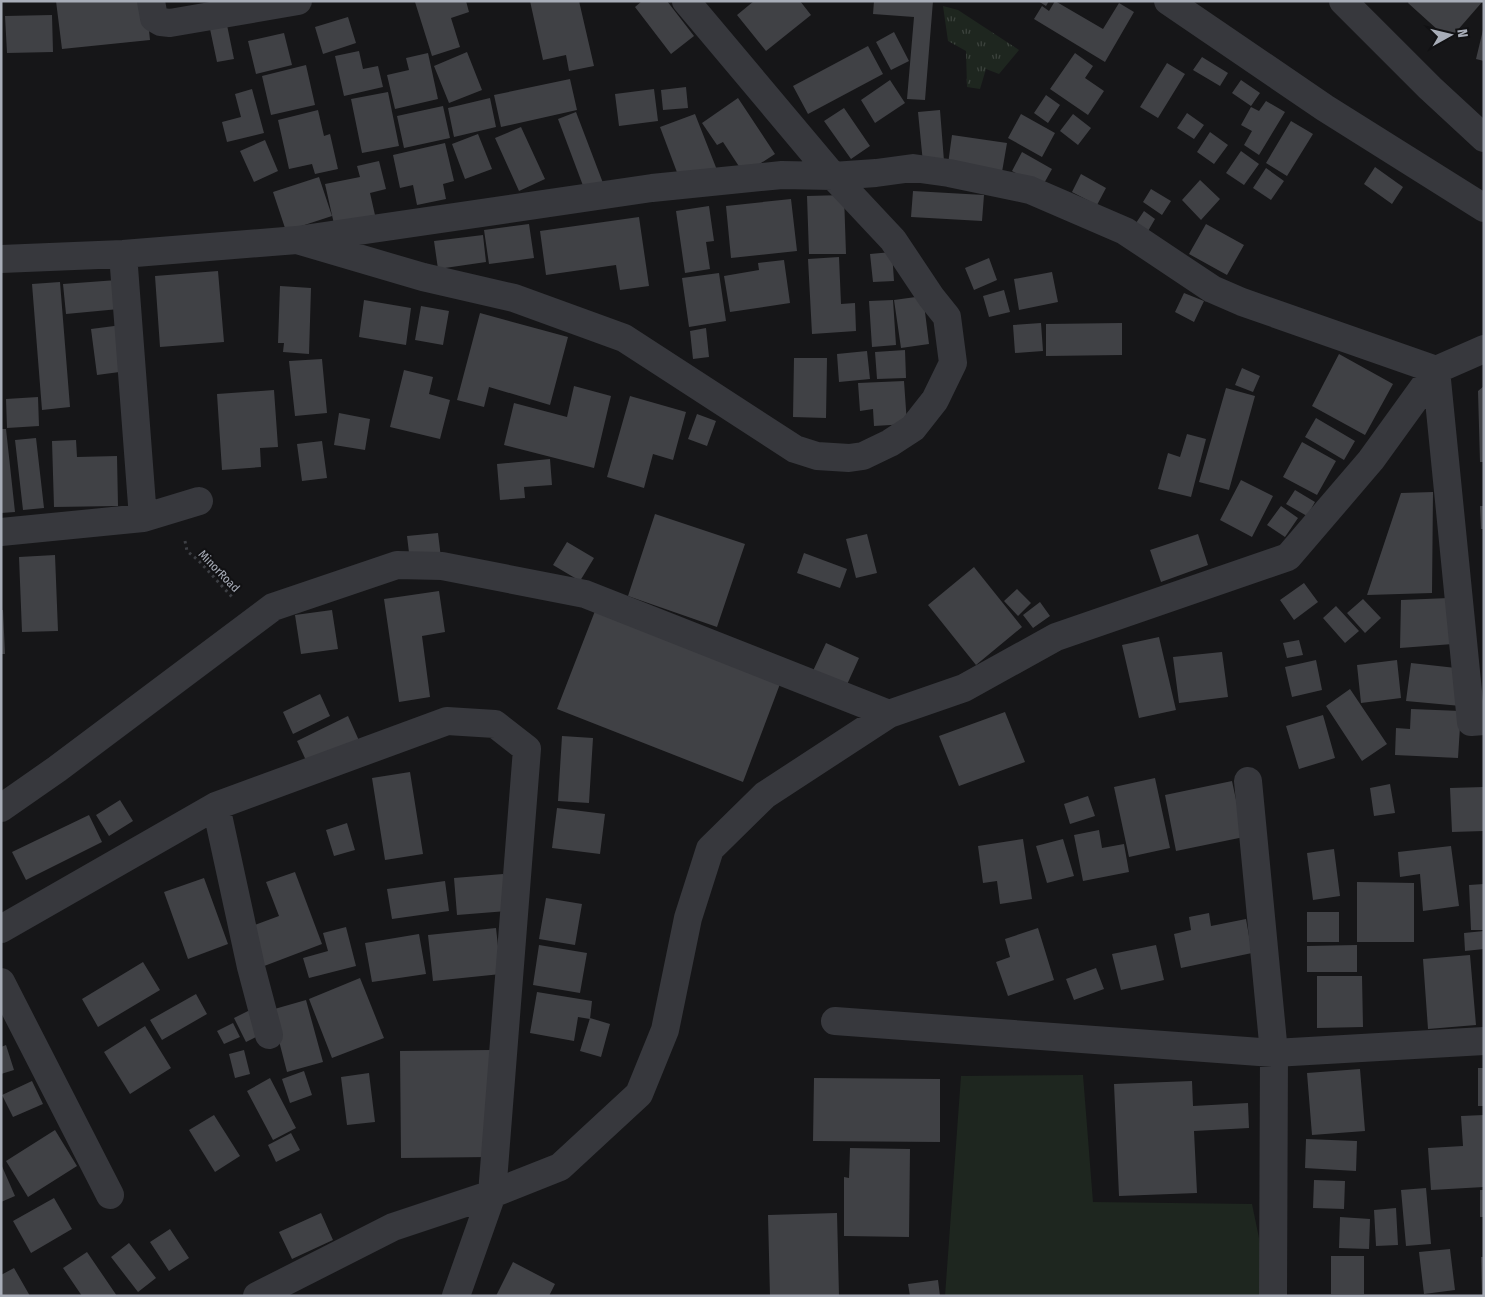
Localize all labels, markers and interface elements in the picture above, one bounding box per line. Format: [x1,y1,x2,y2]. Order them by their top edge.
north arrow [1425,10,1475,60]
text: N [1453,28,1471,39]
street label: MinorRoad [195,547,243,595]

